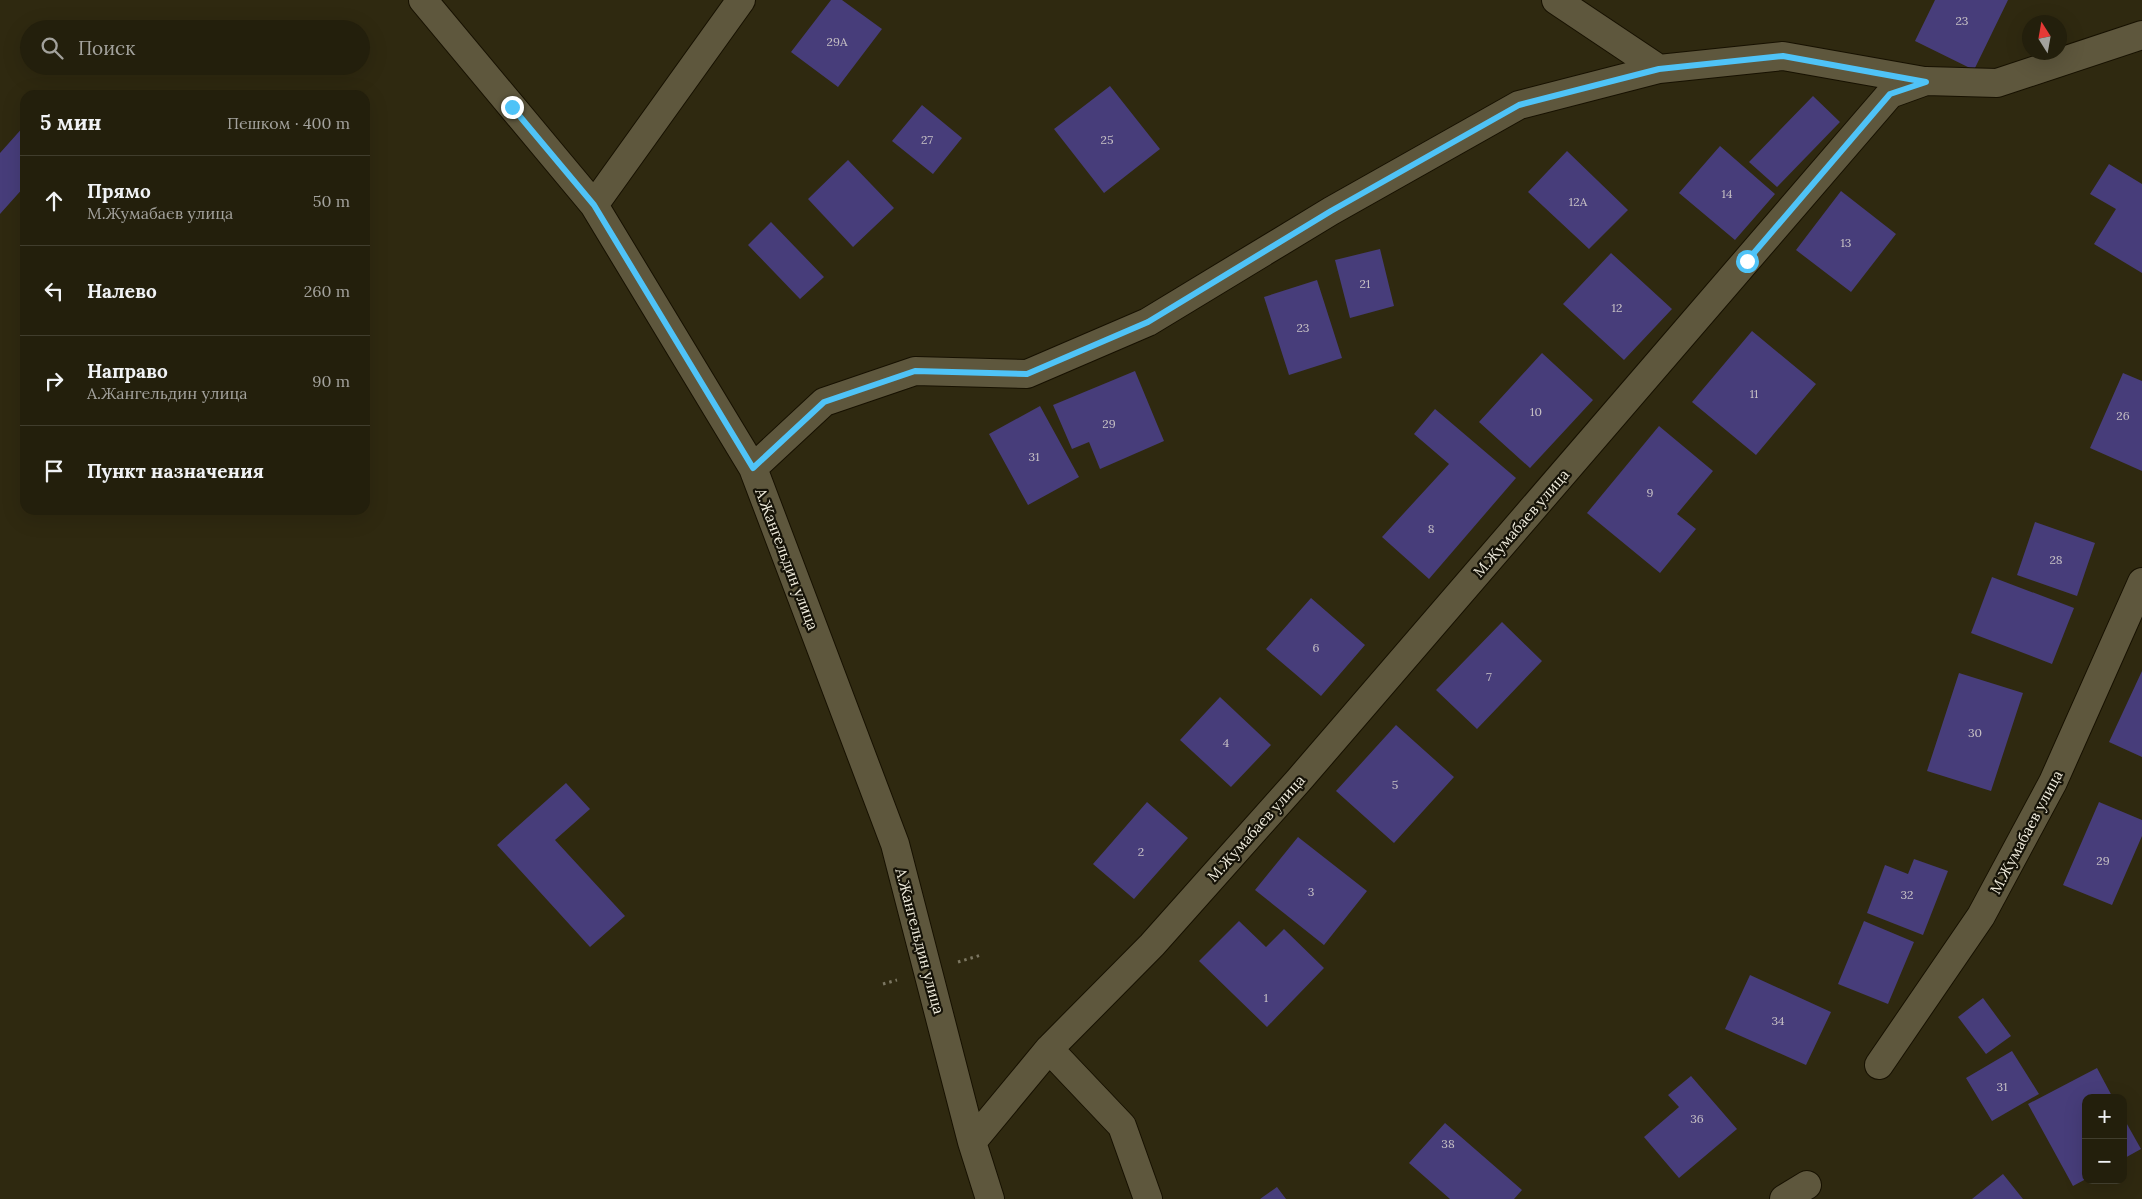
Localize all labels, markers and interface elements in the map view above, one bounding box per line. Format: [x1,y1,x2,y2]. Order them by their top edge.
house number: 23 [1956,13,1969,28]
north arrow [2022,15,2067,60]
search box [20,20,370,75]
icon: search [38,34,66,62]
house number: 29А [827,34,848,49]
text: Поиск [78,36,135,60]
route end [501,96,524,119]
text: 5 мин [40,109,101,136]
text: Пешком · 400 m [227,113,350,133]
house number: 27 [921,132,933,147]
house number: 25 [1101,132,1113,147]
text: Прямо [87,179,151,203]
house number: 14 [1722,186,1733,201]
icon: ahead [40,187,68,215]
text: 50 m [313,191,350,211]
house number: 12А [1569,194,1588,209]
text: М.Жумабаев улица [87,203,233,223]
house number: 13 [1840,235,1852,250]
route start [1736,250,1759,273]
house number: 21 [1360,276,1370,291]
icon: left [40,277,68,305]
text: Налево [87,279,157,303]
text: 260 m [304,281,350,301]
house number: 12 [1612,300,1622,315]
house number: 23 [1297,320,1310,335]
text: Направо [87,359,168,383]
icon: right [40,367,68,395]
text: 90 m [312,371,350,391]
text: А.Жангельдин улица [87,383,248,403]
house number: 11 [1750,386,1758,401]
house number: 10 [1530,404,1542,419]
house number: 26 [2116,408,2130,423]
house number: 29 [1102,416,1116,431]
house number: 31 [1028,449,1040,464]
icon: arrive [40,457,68,485]
text: Пункт назначения [87,459,264,483]
street label: М.Жумабаев улица [1469,465,1573,581]
street label: А.Жангельдин улица [751,484,823,633]
house number: 9 [1647,485,1654,500]
house number: 8 [1428,521,1435,536]
house number: 28 [2049,552,2063,567]
house number: 6 [1313,640,1320,655]
house number: 7 [1486,669,1492,684]
house number: 30 [1968,725,1982,740]
house number: 4 [1223,735,1230,750]
street label: М.Жумабаев улица [1985,767,2067,897]
street label: М.Жумабаев улица [1203,770,1309,885]
house number: 5 [1392,777,1398,792]
house number: 2 [1138,844,1144,859]
house number: 29 [2096,853,2110,868]
street label: А.Жангельдин улица [891,865,949,1016]
house number: 3 [1308,884,1315,899]
house number: 32 [1900,887,1914,902]
house number: 1 [1264,990,1268,1005]
house number: 34 [1771,1013,1785,1028]
house number: 31 [1996,1079,2008,1094]
map controls [2082,1094,2127,1184]
button: + [2082,1094,2127,1139]
house number: 36 [1690,1111,1704,1126]
house number: 38 [1441,1136,1455,1151]
button: − [2082,1139,2127,1184]

